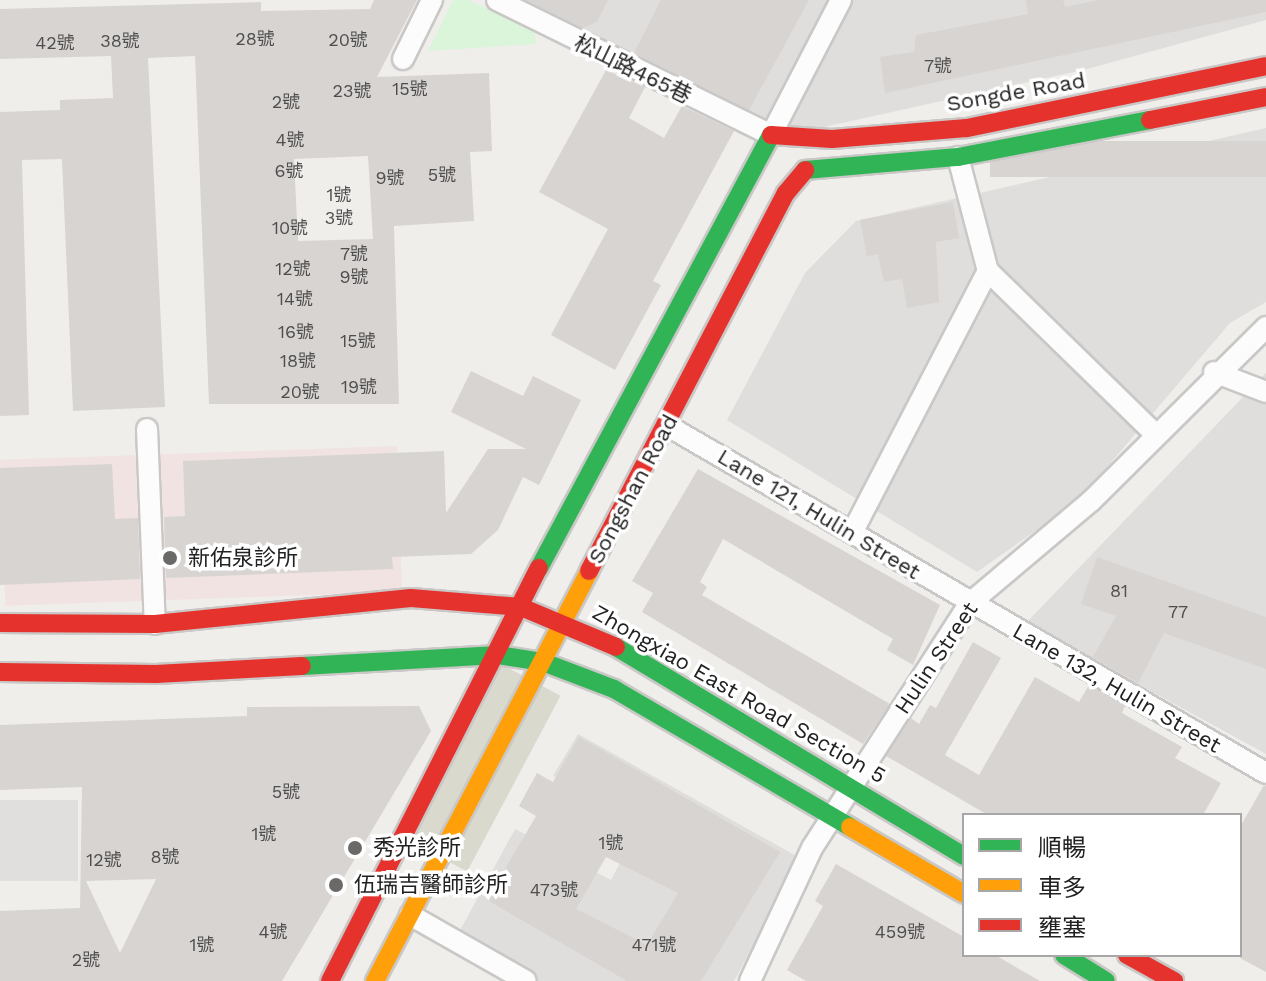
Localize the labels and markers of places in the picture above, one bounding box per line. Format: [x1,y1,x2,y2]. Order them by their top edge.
place label: 新佑泉診所 [188,545,298,571]
marker: 新佑泉診所 [159,547,181,569]
place label: 秀光診所 [373,835,461,861]
marker: 秀光診所 [344,837,366,859]
place label: 伍瑞吉醫師診所 [354,872,508,898]
marker: 伍瑞吉醫師診所 [325,874,347,896]

